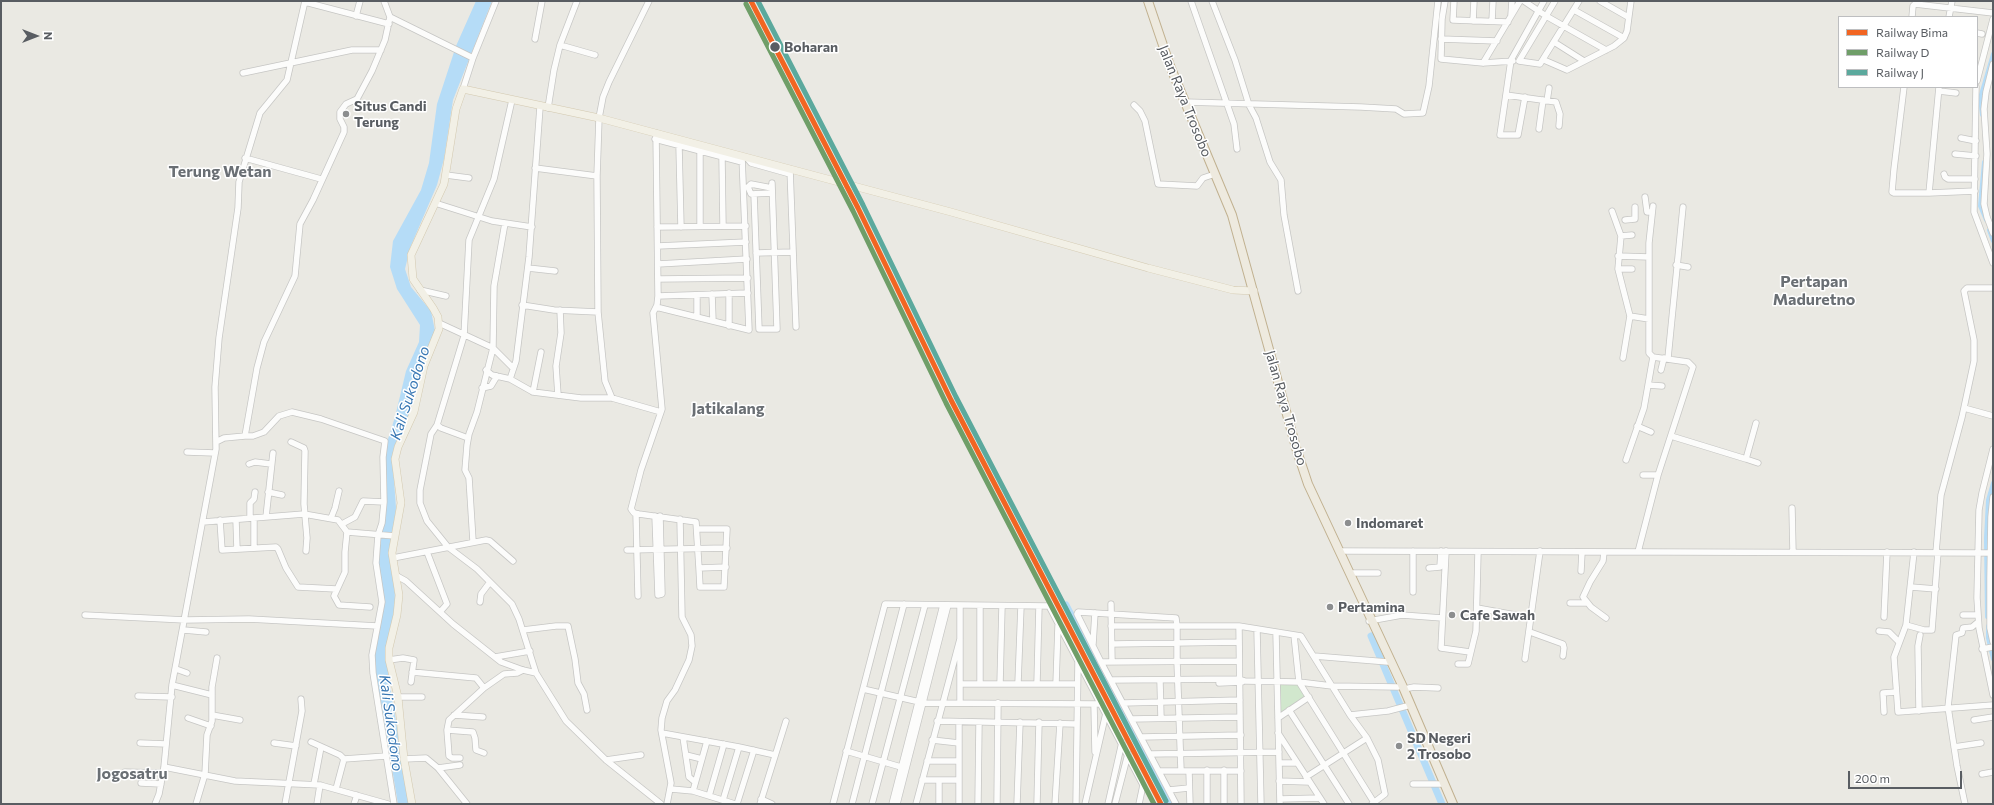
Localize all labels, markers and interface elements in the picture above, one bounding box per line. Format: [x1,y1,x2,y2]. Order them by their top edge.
north arrow [16,16,56,56]
legend [1838,16,1978,88]
text: Railway Bima [1876,25,1948,39]
text: N [42,32,55,40]
place label: Boharan [784,39,838,55]
marker: Boharan [768,40,782,54]
street label: Jalan Raya Trosobo [1155,43,1215,159]
text: Railway D [1876,45,1929,59]
text: Railway J [1876,65,1924,79]
place label: Situs Candi Terung [354,98,427,130]
marker: Situs Candi Terung [341,109,351,119]
district label: Terung Wetan [169,162,271,182]
district label: Pertapan Maduretno [1773,272,1855,310]
water label: Kali Sukodono [386,344,434,442]
street label: Jalan Raya Trosobo [1261,348,1311,468]
district label: Jatikalang [691,399,765,419]
place label: Indomaret [1356,515,1423,531]
marker: Indomaret [1343,518,1353,528]
place label: Pertamina [1338,599,1405,615]
marker: Pertamina [1325,602,1335,612]
place label: Cafe Sawah [1460,607,1535,623]
marker: Cafe Sawah [1447,610,1457,620]
water label: Kali Sukodono [375,673,407,773]
place label: SD Negeri 2 Trosobo [1407,730,1471,762]
marker: SD Negeri 2 Trosobo [1394,741,1404,751]
scale bar [1850,763,1964,789]
district label: Jogosatru [96,764,168,784]
text: 200 m [1855,771,1890,785]

